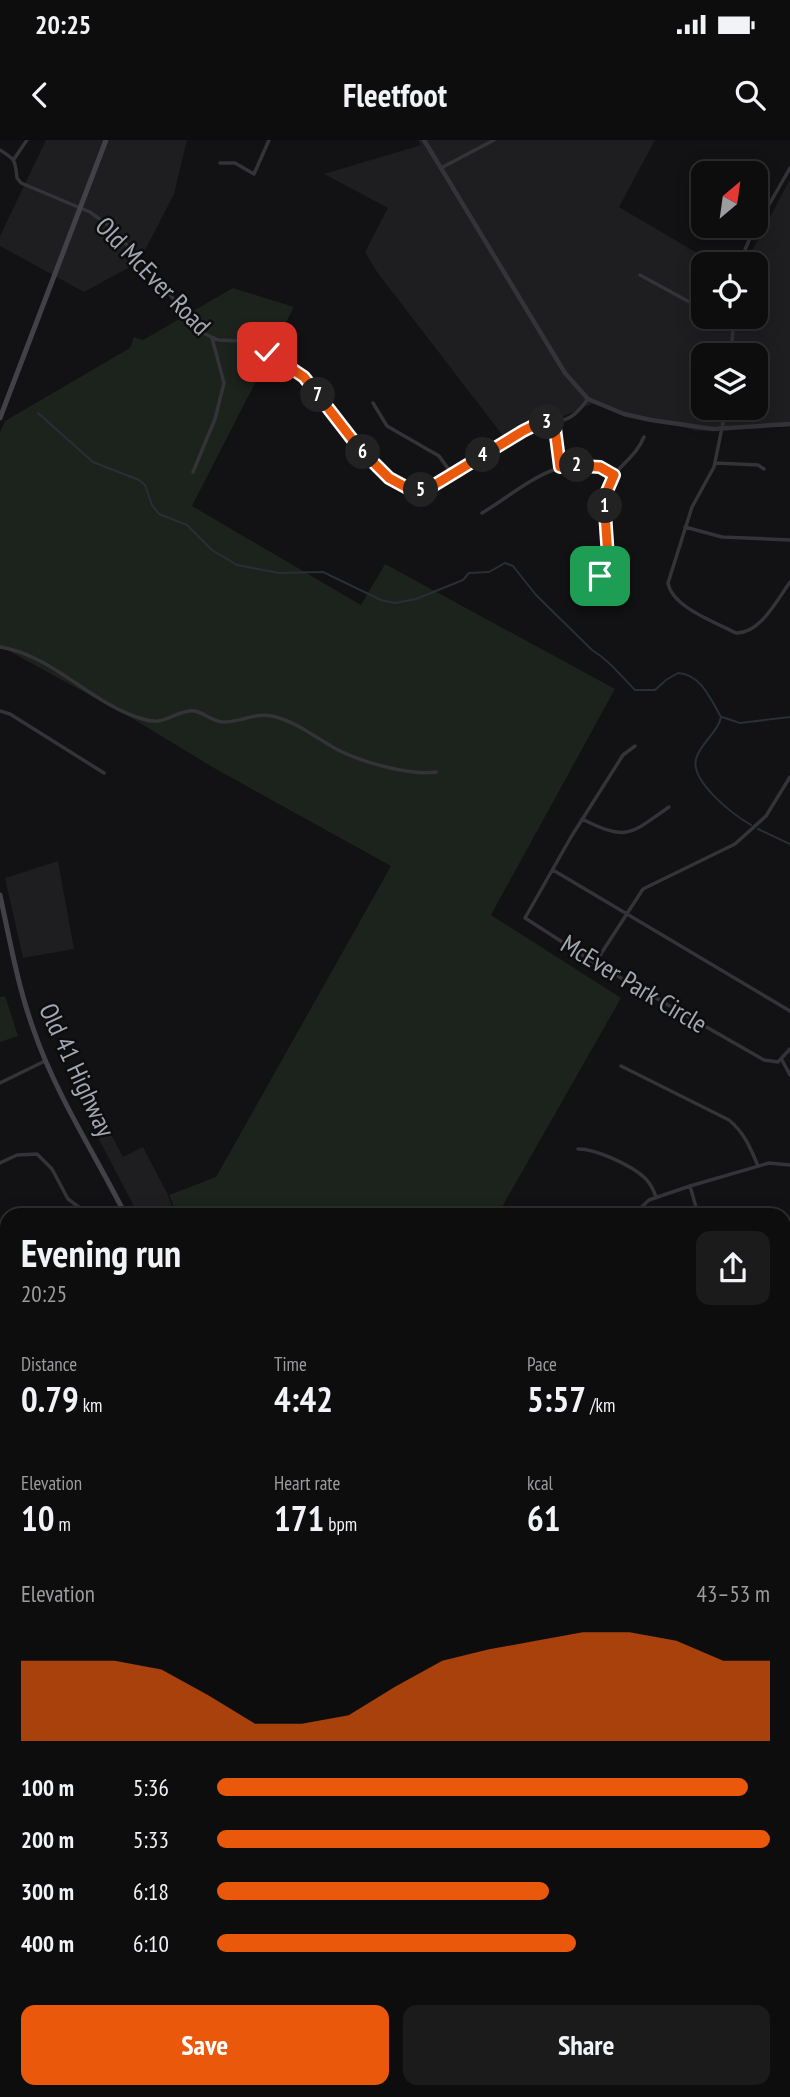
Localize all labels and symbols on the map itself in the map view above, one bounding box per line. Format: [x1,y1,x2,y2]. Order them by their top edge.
north arrow [691,161,768,238]
street label: Old McEver Road [89,210,218,342]
pin [237,322,297,382]
pin: 7 [300,378,336,412]
pin: 3 [530,404,564,440]
pin: 6 [346,434,380,470]
pin: 4 [466,438,500,472]
pin: 2 [560,448,594,482]
pin: 5 [404,472,438,508]
pin: 1 [588,488,622,524]
pin [570,546,630,606]
street label: McEver Park Circle [555,927,713,1040]
street label: Old 41 Highway [32,998,123,1142]

